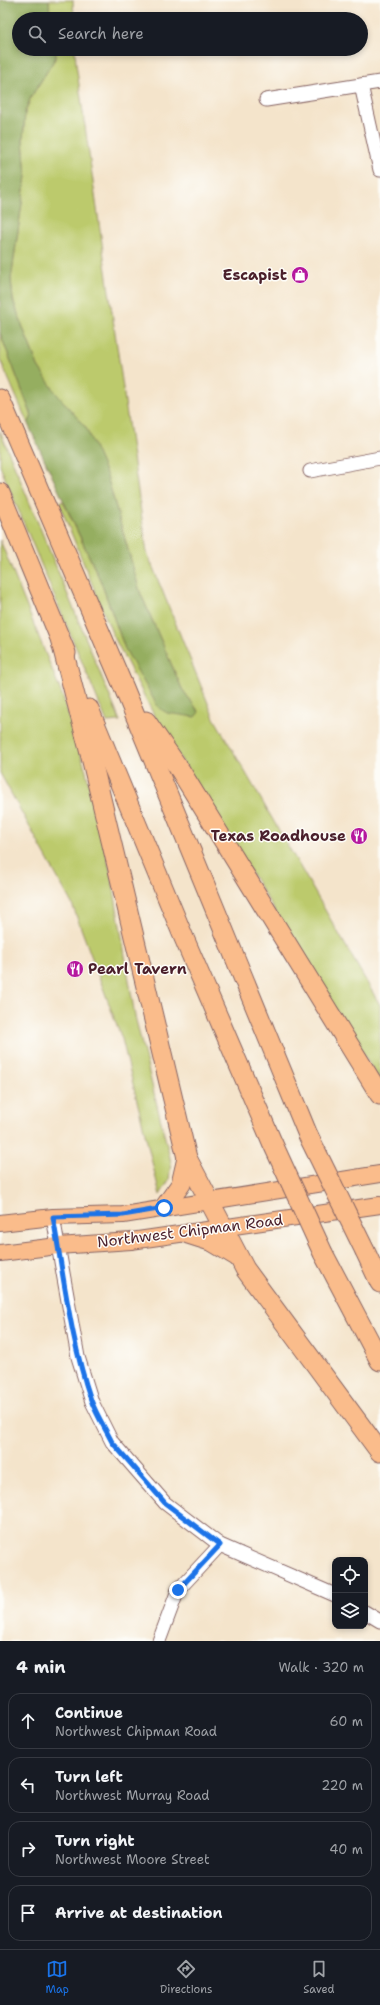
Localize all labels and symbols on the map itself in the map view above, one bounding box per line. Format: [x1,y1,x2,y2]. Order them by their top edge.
place label: Escapist [222,265,287,285]
shop icon: Escapist [290,265,310,285]
place label: Texas Roadhouse [211,826,346,846]
restaurant icon: Texas Roadhouse [349,826,369,846]
restaurant icon: Pearl Tavern [65,959,85,979]
place label: Pearl Tavern [88,959,187,979]
route start [155,1199,173,1217]
street label: Northwest Chipman Road [96,1210,285,1252]
route end [169,1581,187,1599]

